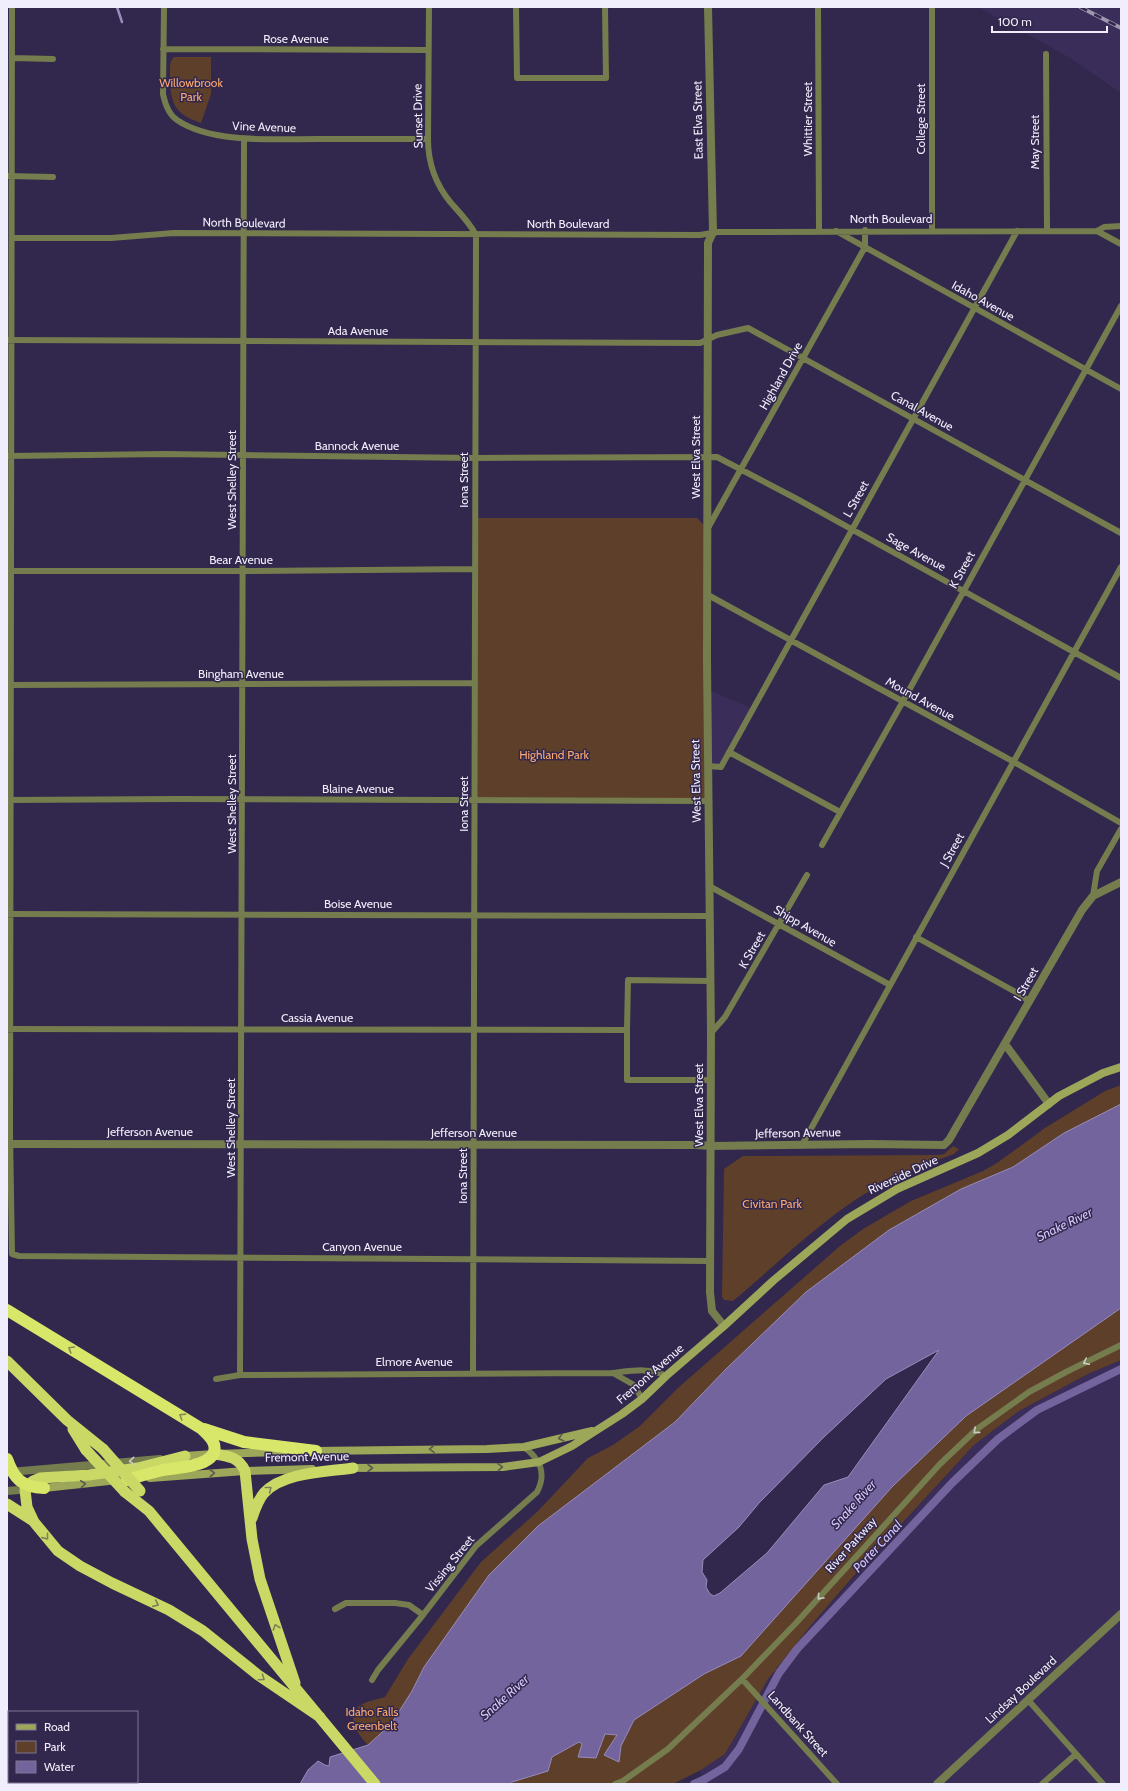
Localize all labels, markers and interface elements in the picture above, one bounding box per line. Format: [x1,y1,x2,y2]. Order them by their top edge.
scale bar [992,8,1107,34]
text: 100 m [998,14,1032,29]
street label: Rose Avenue [263,31,329,46]
park label: Willowbrook Park [159,75,223,104]
street label: East Elva Street [689,81,706,159]
street label: Whittier Street [800,82,815,156]
street label: College Street [913,83,928,155]
street label: Sunset Drive [409,84,426,148]
street label: May Street [1027,115,1042,169]
street label: Vine Avenue [232,118,296,135]
street label: North Boulevard [850,211,932,226]
street label: North Boulevard [203,214,286,231]
street label: North Boulevard [527,216,609,231]
street label: Idaho Avenue [949,277,1017,324]
street label: Ada Avenue [328,323,388,338]
street label: Highland Drive [756,339,805,412]
street label: Canal Avenue [888,387,956,434]
street label: West Elva Street [688,415,703,499]
street label: West Shelley Street [224,430,239,530]
street label: Bannock Avenue [315,438,399,453]
street label: Iona Street [456,452,471,508]
street label: L Street [839,478,872,520]
street label: Sage Avenue [884,529,949,574]
street label: K Street [945,548,978,591]
street label: Bear Avenue [209,552,273,567]
street label: Bingham Avenue [198,666,284,681]
street label: Mound Avenue [883,673,957,724]
street label: West Elva Street [687,739,704,823]
park label: Highland Park [519,747,589,762]
street label: West Shelley Street [224,754,239,854]
street label: Iona Street [456,776,471,832]
street label: Blaine Avenue [322,781,394,796]
street label: J Street [936,830,967,870]
street label: Boise Avenue [324,896,392,911]
street label: Shipp Avenue [771,902,839,950]
street label: K Street [735,929,768,971]
street label: I Street [1010,964,1041,1003]
street label: Cassia Avenue [281,1010,353,1025]
street label: West Elva Street [691,1063,706,1147]
street label: West Shelley Street [223,1078,238,1178]
street label: Jefferson Avenue [106,1124,193,1139]
street label: Jefferson Avenue [754,1124,841,1141]
street label: Jefferson Avenue [430,1125,517,1140]
street label: Iona Street [455,1148,470,1204]
street label: Riverside Drive [865,1152,940,1197]
park label: Civitan Park [742,1196,802,1211]
water label: Snake River [1033,1203,1095,1244]
street label: Canyon Avenue [322,1239,402,1254]
street label: Fremont Avenue [613,1340,686,1407]
one-way arrow [68,1346,75,1353]
street label: Elmore Avenue [375,1354,453,1369]
one-way arrow [1082,1357,1090,1365]
one-way arrow [179,1414,186,1421]
one-way arrow [973,1426,981,1433]
one-way arrow [558,1434,564,1442]
one-way arrow [429,1445,435,1453]
street label: Fremont Avenue [265,1448,349,1465]
one-way arrow [129,1456,135,1465]
one-way arrow [497,1463,503,1472]
one-way arrow [367,1464,373,1472]
one-way arrow [209,1469,215,1478]
water label: Snake River [827,1476,880,1532]
one-way arrow [80,1480,86,1489]
one-way arrow [265,1486,272,1493]
street label: River Parkway [822,1514,880,1576]
water label: Porter Canal [849,1517,905,1575]
one-way arrow [42,1532,49,1539]
street label: Vissing Street [422,1532,477,1595]
one-way arrow [817,1592,824,1599]
one-way arrow [152,1599,159,1607]
one-way arrow [272,1624,281,1631]
street label: Lindsay Boulevard [982,1653,1059,1726]
water label: Snake River [476,1670,532,1723]
one-way arrow [258,1673,265,1681]
street label: Landbank Street [765,1688,832,1760]
park label: Idaho Falls Greenbelt [345,1704,399,1733]
legend [8,1711,138,1783]
text: Road [44,1719,70,1734]
text: Park [44,1739,66,1754]
text: Water [44,1759,75,1774]

